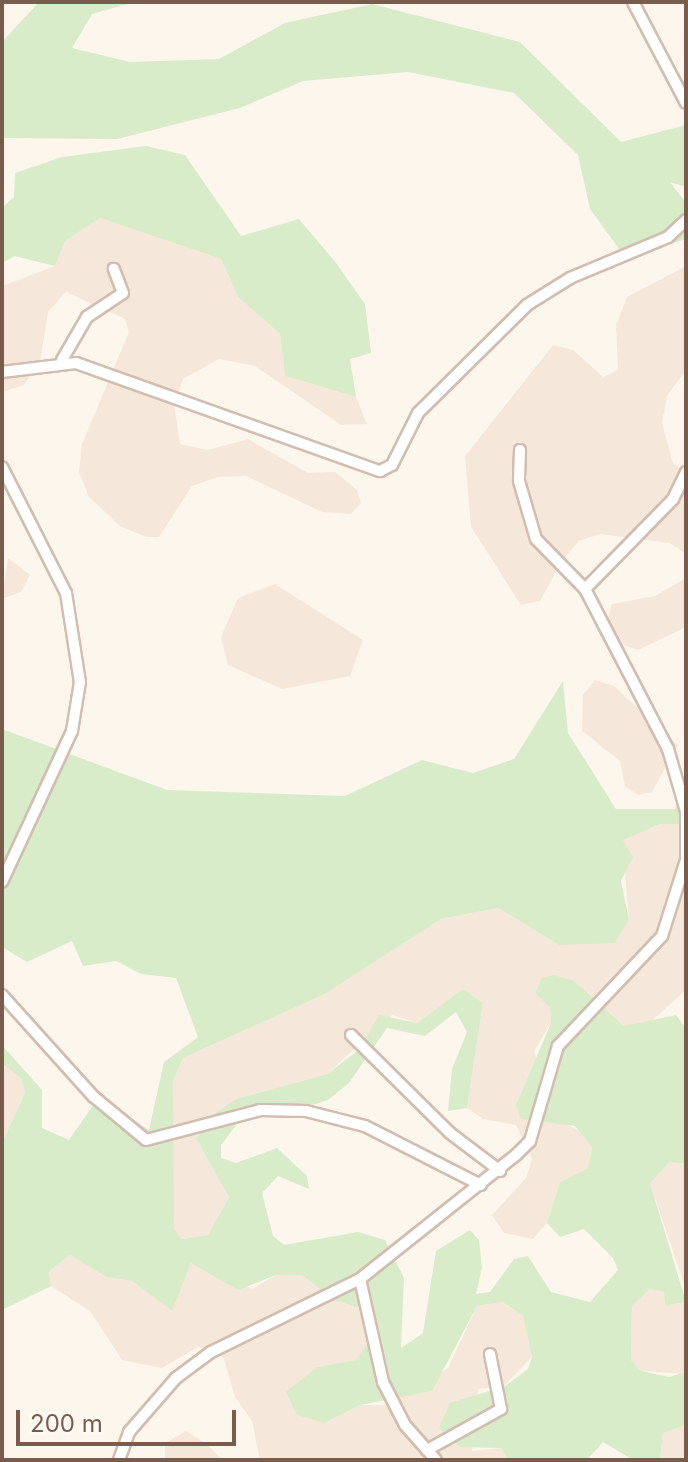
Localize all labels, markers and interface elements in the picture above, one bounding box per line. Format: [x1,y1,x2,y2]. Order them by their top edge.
scale bar [20,1394,240,1444]
text: 200 m [30,1409,103,1438]

